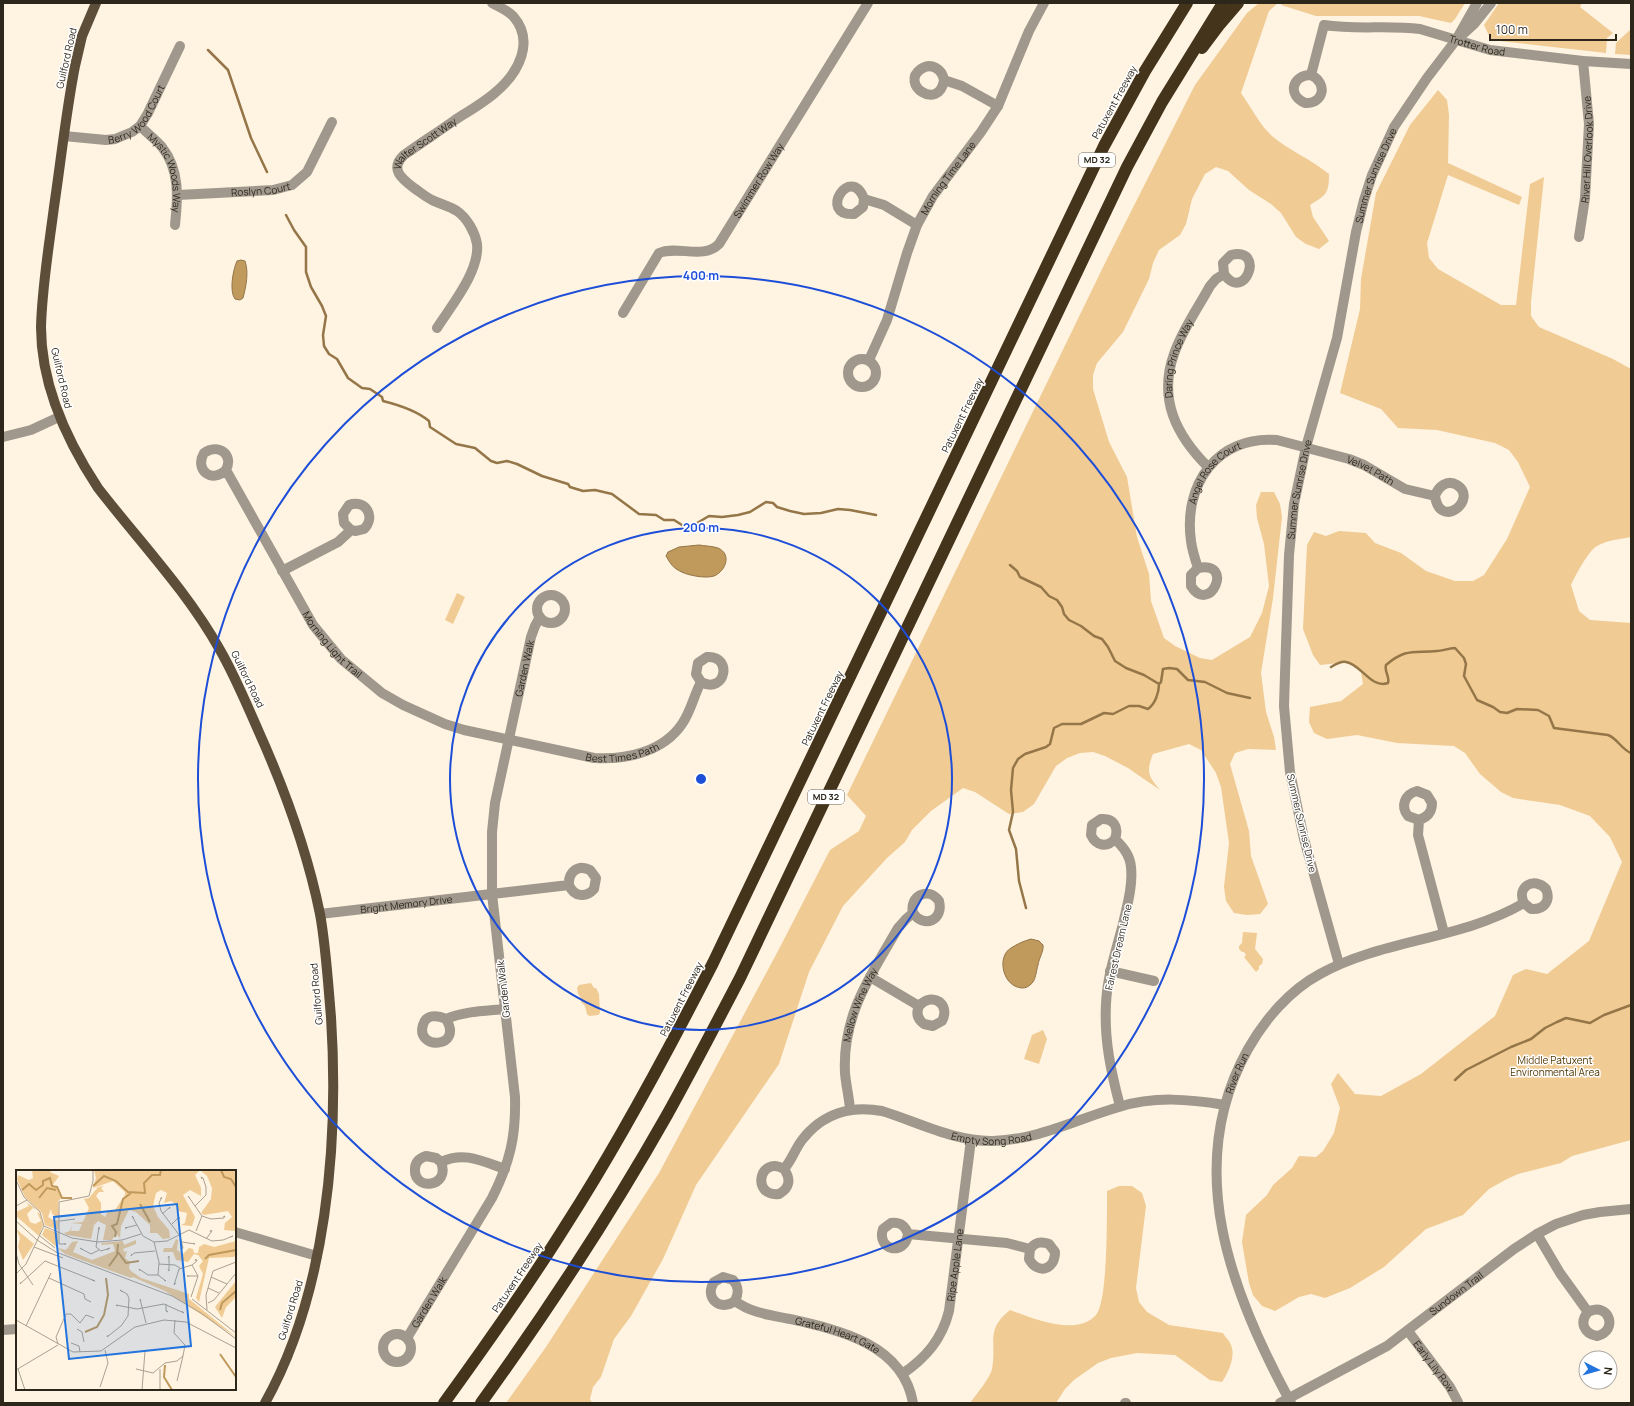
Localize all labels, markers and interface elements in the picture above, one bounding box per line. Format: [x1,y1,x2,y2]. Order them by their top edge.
scale bar [1490,16,1616,42]
text: 100 m [1496,21,1528,38]
street label: Guilford Road [52,26,80,90]
street label: Trotter Road [1447,31,1506,59]
street label: Patuxent Freeway [1088,62,1140,141]
street label: Berry Wood Court [107,82,168,147]
street label: River Hill Overlook Drive [1577,95,1596,204]
street label: Walter Scott Way [390,114,460,171]
street label: Summer Sunrise Drive [1351,125,1400,225]
street label: Mystic Woods Way [145,130,184,214]
street label: Morning Time Lane [917,138,979,217]
street label: Swimmer Row Way [730,140,787,221]
road number: MD 32 [1079,153,1115,167]
street label: Roslyn Court [231,179,292,199]
text: 400 m [683,267,719,284]
street label: Daring Prince Way [1161,316,1197,399]
street label: Guilford Road [48,346,76,410]
street label: Patuxent Freeway [938,374,987,455]
street label: Angel Rose Court [1185,438,1243,506]
street label: Summer Sunrise Drive [1284,438,1315,540]
street label: Velvet Path [1345,452,1397,488]
text: 200 m [683,519,719,536]
street label: Morning Light Trail [300,609,365,681]
street label: Garden Walk [511,638,537,698]
street label: Guilford Road [228,648,268,710]
street label: Patuxent Freeway [798,667,847,748]
street label: Best Times Path [584,739,662,765]
centre of rings [694,772,708,786]
street label: Summer Sunrise Drive [1284,772,1320,874]
road number: MD 32 [808,790,844,804]
street label: Bright Memory Drive [360,892,453,916]
street label: Fairest Dream Lane [1101,903,1135,991]
street label: Garden Walk [493,959,513,1018]
street label: Patuxent Freeway [656,959,706,1039]
street label: Guilford Road [306,962,326,1026]
street label: Mellow Wine Way [840,964,881,1043]
street label: River Run [1222,1050,1252,1095]
park label: Middle Patuxent Environmental Area [1510,1053,1600,1079]
street label: Empty Song Road [950,1128,1033,1148]
inset map [16,1170,236,1390]
street label: Ripe Apple Lane [943,1228,967,1302]
street label: Patuxent Freeway [488,1239,546,1315]
street label: Sundown Trail [1426,1268,1486,1318]
street label: Garden Walk [408,1273,450,1330]
street label: Guilford Road [274,1278,306,1342]
street label: Grateful Heart Gate [794,1313,883,1357]
street label: Early Lily Row [1410,1337,1459,1395]
north arrow [1578,1350,1618,1390]
text: N [1601,1366,1616,1376]

